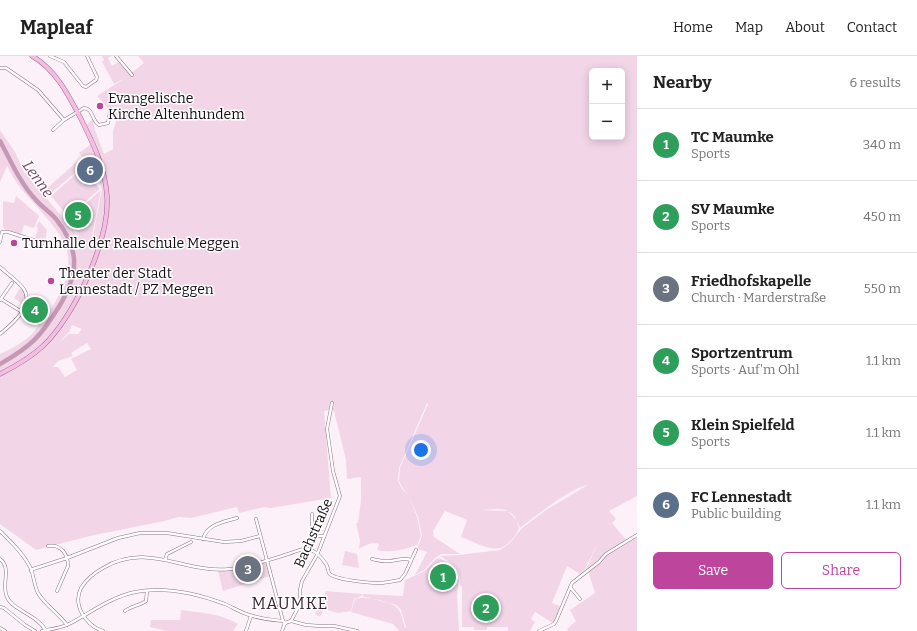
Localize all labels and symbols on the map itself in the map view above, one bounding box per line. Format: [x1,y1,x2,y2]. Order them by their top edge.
place label: Evangelische Kirche Altenhundem [108,90,245,123]
marker: Evangelische Kirche Altenhundem [95,101,105,111]
pin: 6 [77,155,103,185]
water label: Lenne [19,157,58,201]
pin: 5 [65,200,91,230]
place label: Turnhalle der Realschule Meggen [22,235,239,252]
marker: Turnhalle der Realschule Meggen [9,238,19,248]
place label: Theater der Stadt Lennestadt / PZ Meggen [59,265,214,298]
marker: Theater der Stadt Lennestadt / PZ Meggen [46,276,56,286]
pin: 4 [22,295,48,325]
your location [411,440,431,460]
street label: Bachstraße [291,496,336,570]
pin: 3 [235,554,261,584]
pin: 1 [430,562,456,592]
pin: 2 [473,593,499,623]
district label: MAUMKE [251,594,329,613]

